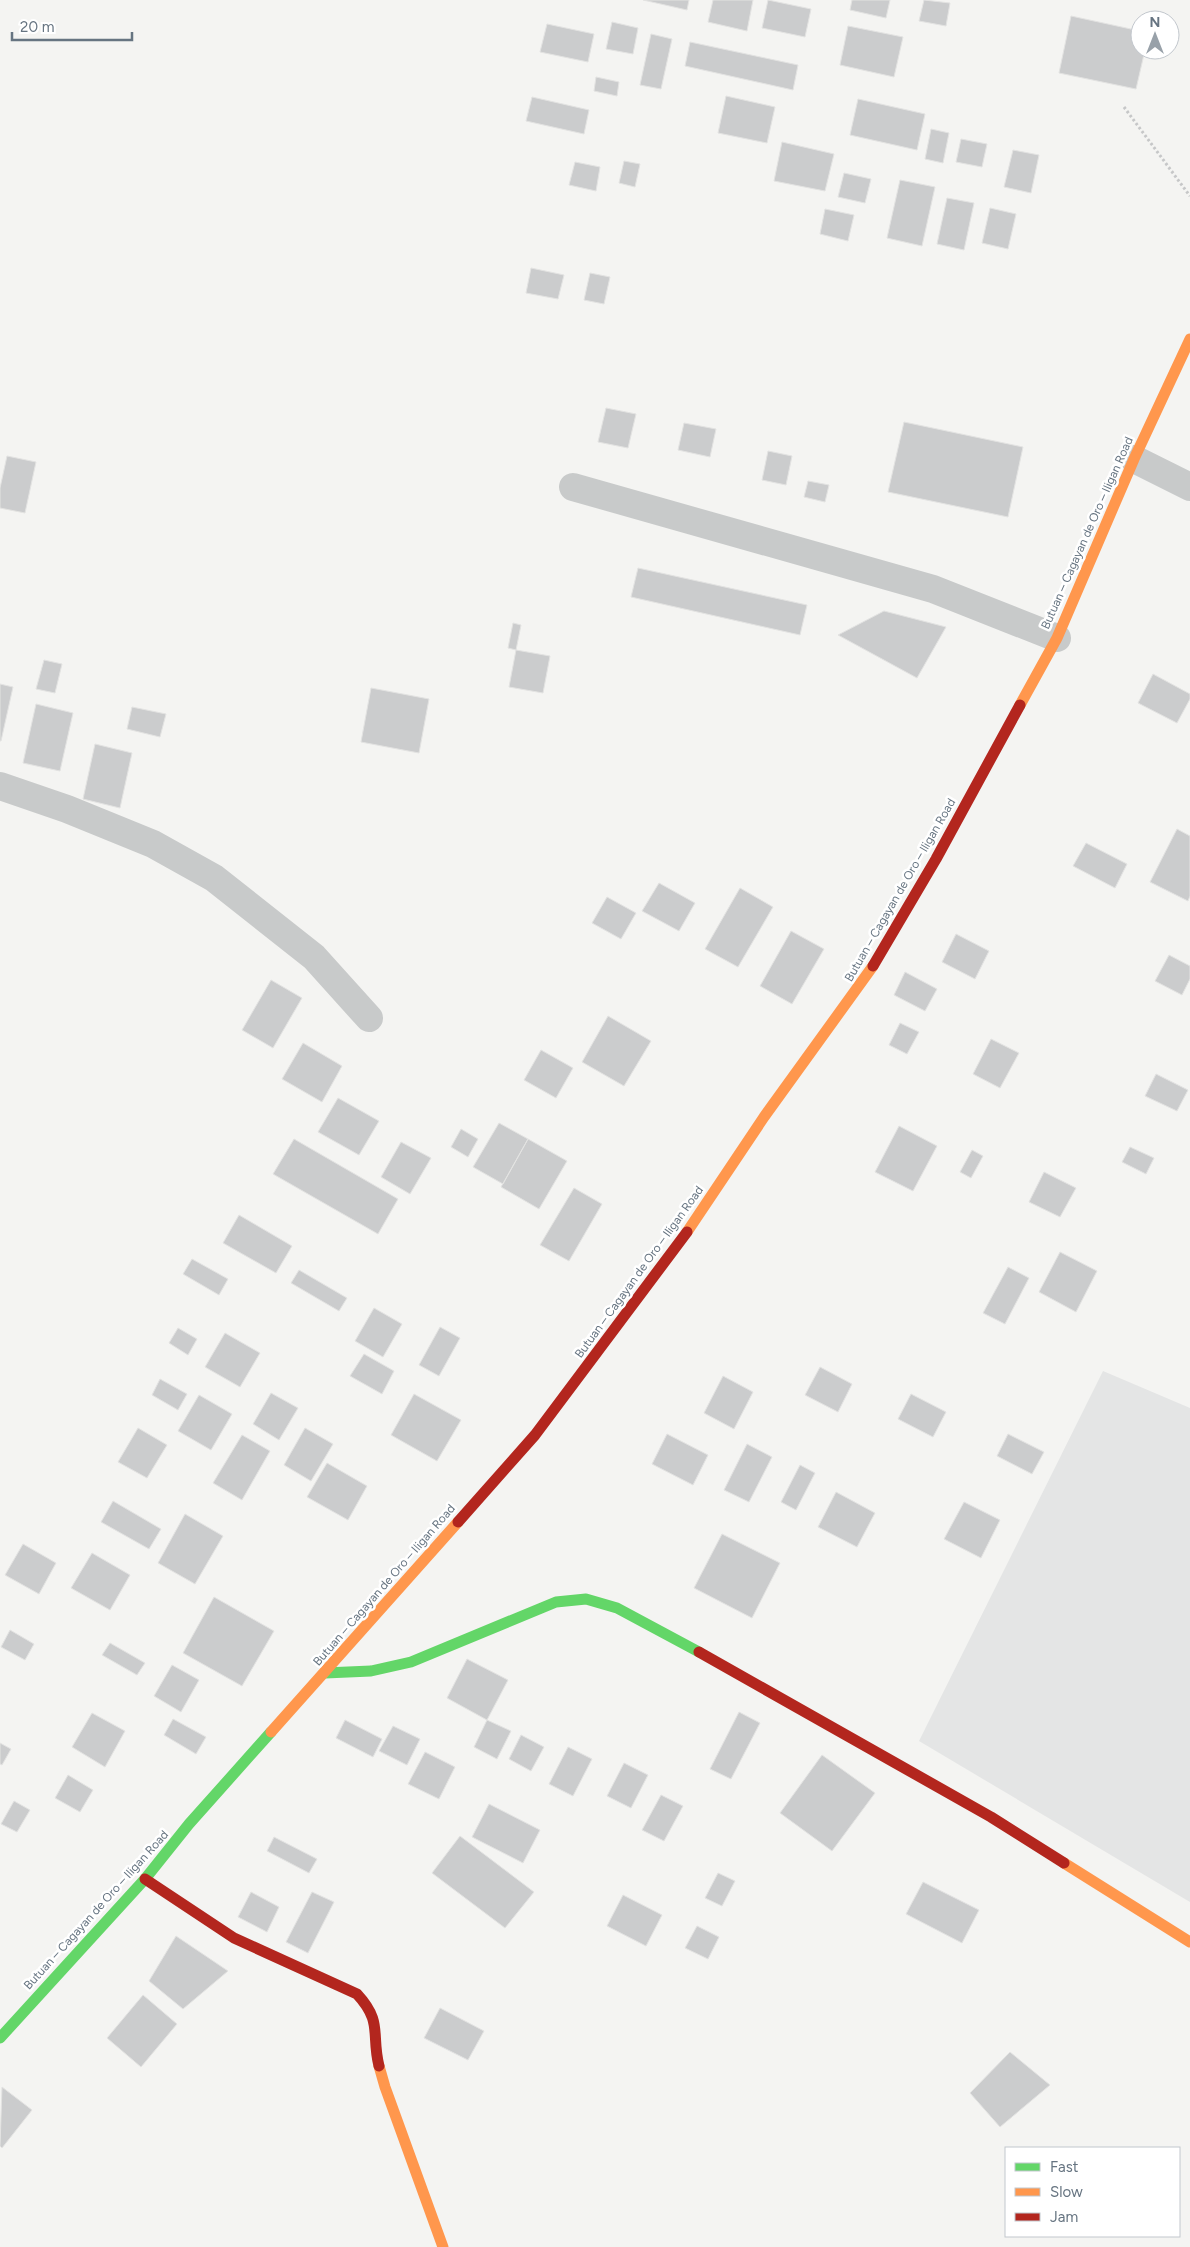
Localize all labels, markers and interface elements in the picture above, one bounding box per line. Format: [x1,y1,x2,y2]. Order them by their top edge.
scale bar [12,10,132,42]
north arrow [1130,10,1180,60]
text: N [1150,14,1160,31]
text: 20 m [20,18,54,36]
street label: Butuan – Cagayan de Oro – Iligan Road [1038,435,1136,631]
street label: Butuan – Cagayan de Oro – Iligan Road [842,796,958,984]
street label: Butuan – Cagayan de Oro – Iligan Road [572,1183,706,1361]
street label: Butuan – Cagayan de Oro – Iligan Road [310,1502,458,1668]
street label: Butuan – Cagayan de Oro – Iligan Road [21,1828,171,1992]
legend [1005,2147,1180,2237]
text: Fast [1050,2158,1079,2176]
text: Slow [1050,2183,1083,2201]
text: Jam [1050,2208,1078,2226]

